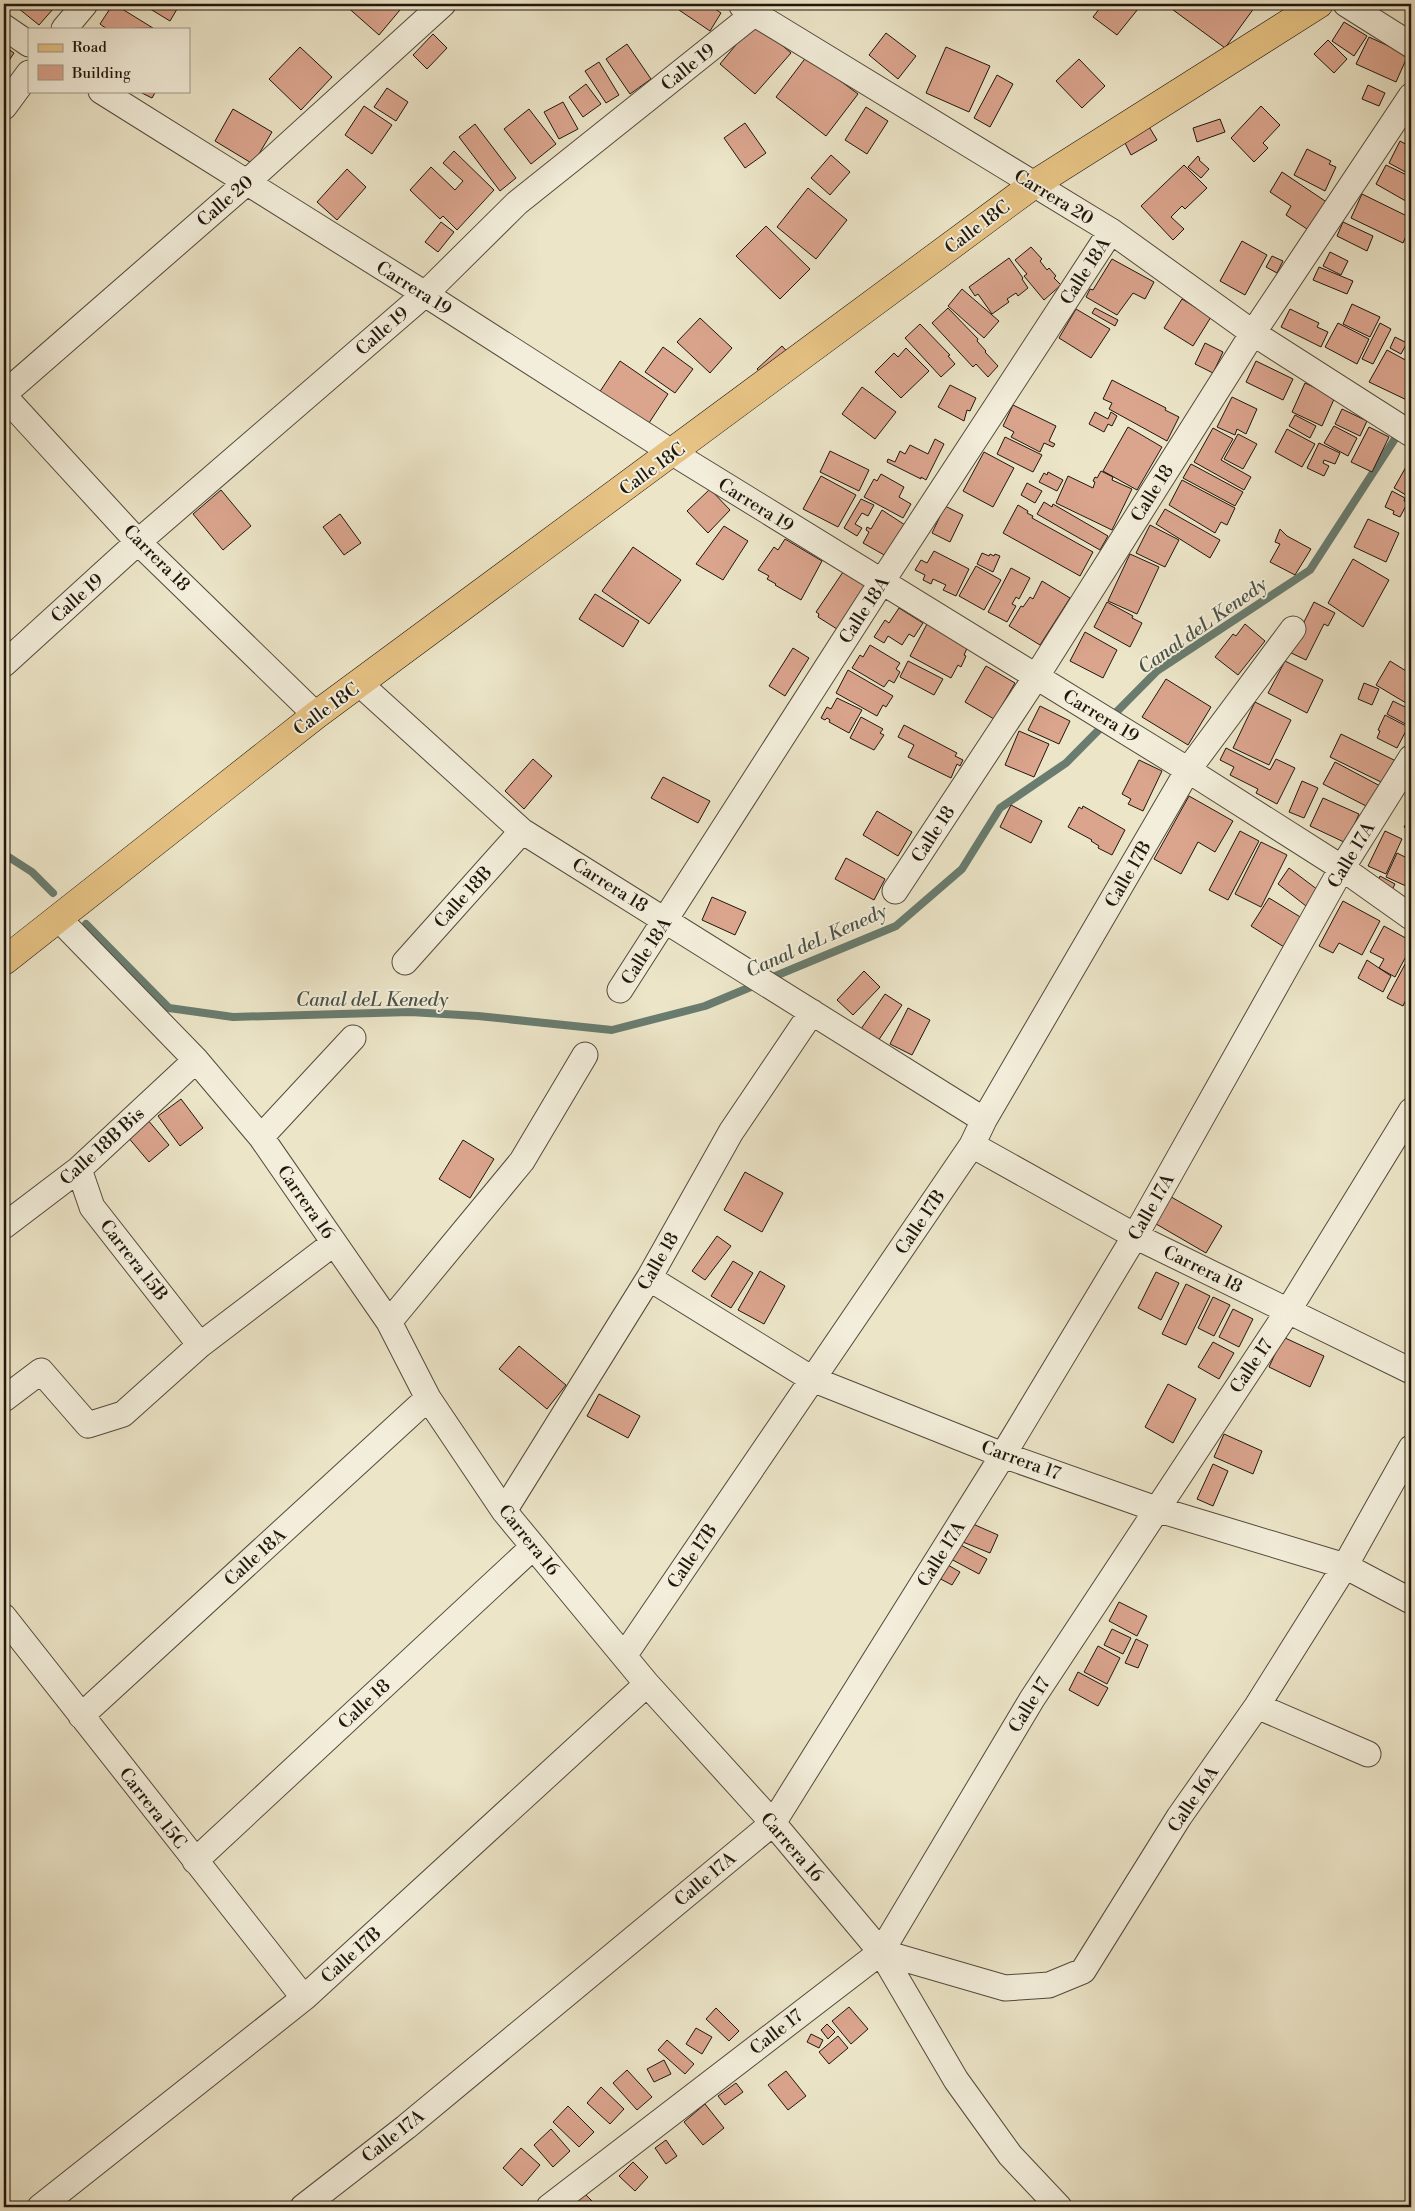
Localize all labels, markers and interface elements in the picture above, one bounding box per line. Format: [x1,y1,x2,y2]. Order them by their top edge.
legend [28,28,190,92]
text: Road [72,38,107,57]
street label: Calle 19 [657,39,720,96]
text: Building [71,64,131,83]
street label: Carrera 20 [1010,165,1098,230]
street label: Calle 20 [192,171,258,232]
street label: Calle 18C [940,195,1014,259]
street label: Calle 18A [1055,233,1116,309]
street label: Carrera 19 [372,256,456,321]
street label: Calle 19 [351,302,414,361]
street label: Calle 18C [615,438,690,501]
street label: Calle 18 [1126,460,1179,526]
street label: Carrera 19 [714,473,798,538]
street label: Carrera 18 [118,520,195,597]
street label: Calle 19 [46,569,108,628]
street label: Calle 18A [834,572,895,648]
water label: Canal deL Kenedy [1133,572,1273,679]
street label: Calle 18C [289,678,364,741]
street label: Carrera 19 [1058,685,1143,748]
street label: Calle 18 [907,801,960,867]
street label: Calle 17A [1323,817,1380,893]
street label: Calle 17B [1100,837,1157,912]
street label: Carrera 18 [567,853,652,918]
street label: Calle 18B [429,861,497,933]
water label: Canal deL Kenedy [742,899,892,983]
street label: Calle 18A [616,913,677,989]
water label: Canal deL Kenedy [296,988,449,1012]
street label: Calle 18B Bis [55,1102,150,1190]
street label: Carrera 16 [272,1161,339,1244]
street label: Calle 17A [1123,1169,1180,1245]
street label: Calle 17B [890,1185,950,1259]
street label: Carrera 15B [95,1215,173,1306]
street label: Calle 18 [633,1228,684,1294]
street label: Carrera 18 [1159,1240,1246,1298]
street label: Calle 17 [1225,1335,1278,1398]
street label: Carrera 17 [978,1436,1064,1485]
street label: Carrera 16 [493,1500,564,1581]
street label: Calle 17A [912,1517,971,1591]
street label: Calle 17B [662,1519,722,1593]
street label: Calle 18A [220,1523,292,1591]
street label: Calle 17 [1004,1673,1055,1737]
street label: Calle 18 [333,1674,395,1734]
street label: Calle 16A [1163,1761,1224,1837]
street label: Carrera 15C [114,1763,191,1854]
street label: Carrera 16 [755,1808,828,1887]
street label: Calle 17A [670,1847,741,1912]
street label: Calle 17B [316,1922,386,1989]
street label: Calle 17 [745,2005,807,2060]
street label: Calle 17A [357,2104,430,2168]

